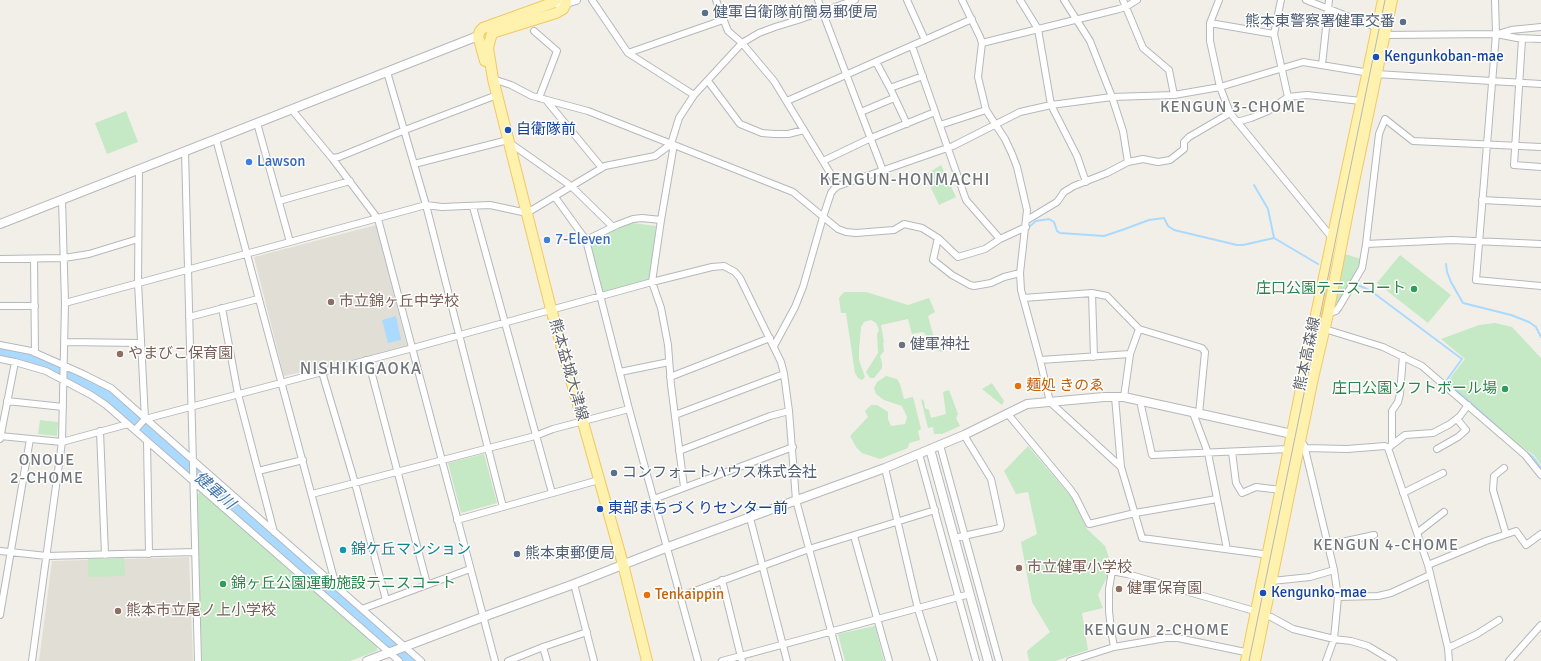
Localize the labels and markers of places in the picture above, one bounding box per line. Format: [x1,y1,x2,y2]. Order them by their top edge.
place label: 健軍自衛隊前簡易郵便局 [713,4,878,22]
marker: 健軍自衛隊前簡易郵便局 [700,8,710,18]
place label: 熊本東警察署健軍交番 [1245,13,1395,31]
marker: 熊本東警察署健軍交番 [1398,17,1408,27]
place label: Kengunkoban-mae [1384,48,1504,66]
marker: Kengunkoban-mae [1371,52,1381,62]
place label: 自衛隊前 [516,121,576,139]
marker: 自衛隊前 [503,125,513,135]
place label: Lawson [257,153,305,171]
marker: Lawson [244,157,254,167]
place label: 7-Eleven [555,231,611,249]
marker: 7-Eleven [542,235,552,245]
place label: 庄口公園テニスコート [1256,280,1406,298]
marker: 庄口公園テニスコート [1409,284,1419,294]
place label: 市立錦ヶ丘中学校 [339,293,459,311]
marker: 市立錦ヶ丘中学校 [326,297,336,307]
place label: 健軍神社 [910,336,970,354]
marker: 健軍神社 [897,340,907,350]
place label: やまびこ保育園 [128,345,233,363]
marker: やまびこ保育園 [115,349,125,359]
place label: 麺処 きのゑ [1026,377,1104,395]
place label: 庄口公園ソフトボール場 [1332,380,1497,398]
marker: 麺処 きのゑ [1013,381,1023,391]
marker: 庄口公園ソフトボール場 [1500,384,1510,394]
place label: コンフォートハウス株式会社 [622,464,817,482]
marker: コンフォートハウス株式会社 [609,468,619,478]
place label: 東部まちづくりセンター前 [608,500,788,518]
marker: 東部まちづくりセンター前 [595,504,605,514]
place label: 錦ケ丘マンション [351,541,471,559]
marker: 錦ケ丘マンション [338,545,348,555]
place label: 熊本東郵便局 [525,545,615,563]
marker: 熊本東郵便局 [512,549,522,559]
place label: 市立健軍小学校 [1027,559,1132,577]
marker: 市立健軍小学校 [1014,563,1024,573]
place label: 錦ヶ丘公園運動施設テニスコート [231,575,456,593]
marker: 錦ヶ丘公園運動施設テニスコート [218,579,228,589]
place label: 健軍保育園 [1127,580,1202,598]
marker: 健軍保育園 [1114,584,1124,594]
place label: Kengunko-mae [1271,584,1367,602]
place label: Tenkaippin [655,586,724,604]
marker: Kengunko-mae [1258,588,1268,598]
marker: Tenkaippin [642,590,652,600]
place label: 熊本市立尾ノ上小学校 [126,602,276,620]
marker: 熊本市立尾ノ上小学校 [113,606,123,616]

